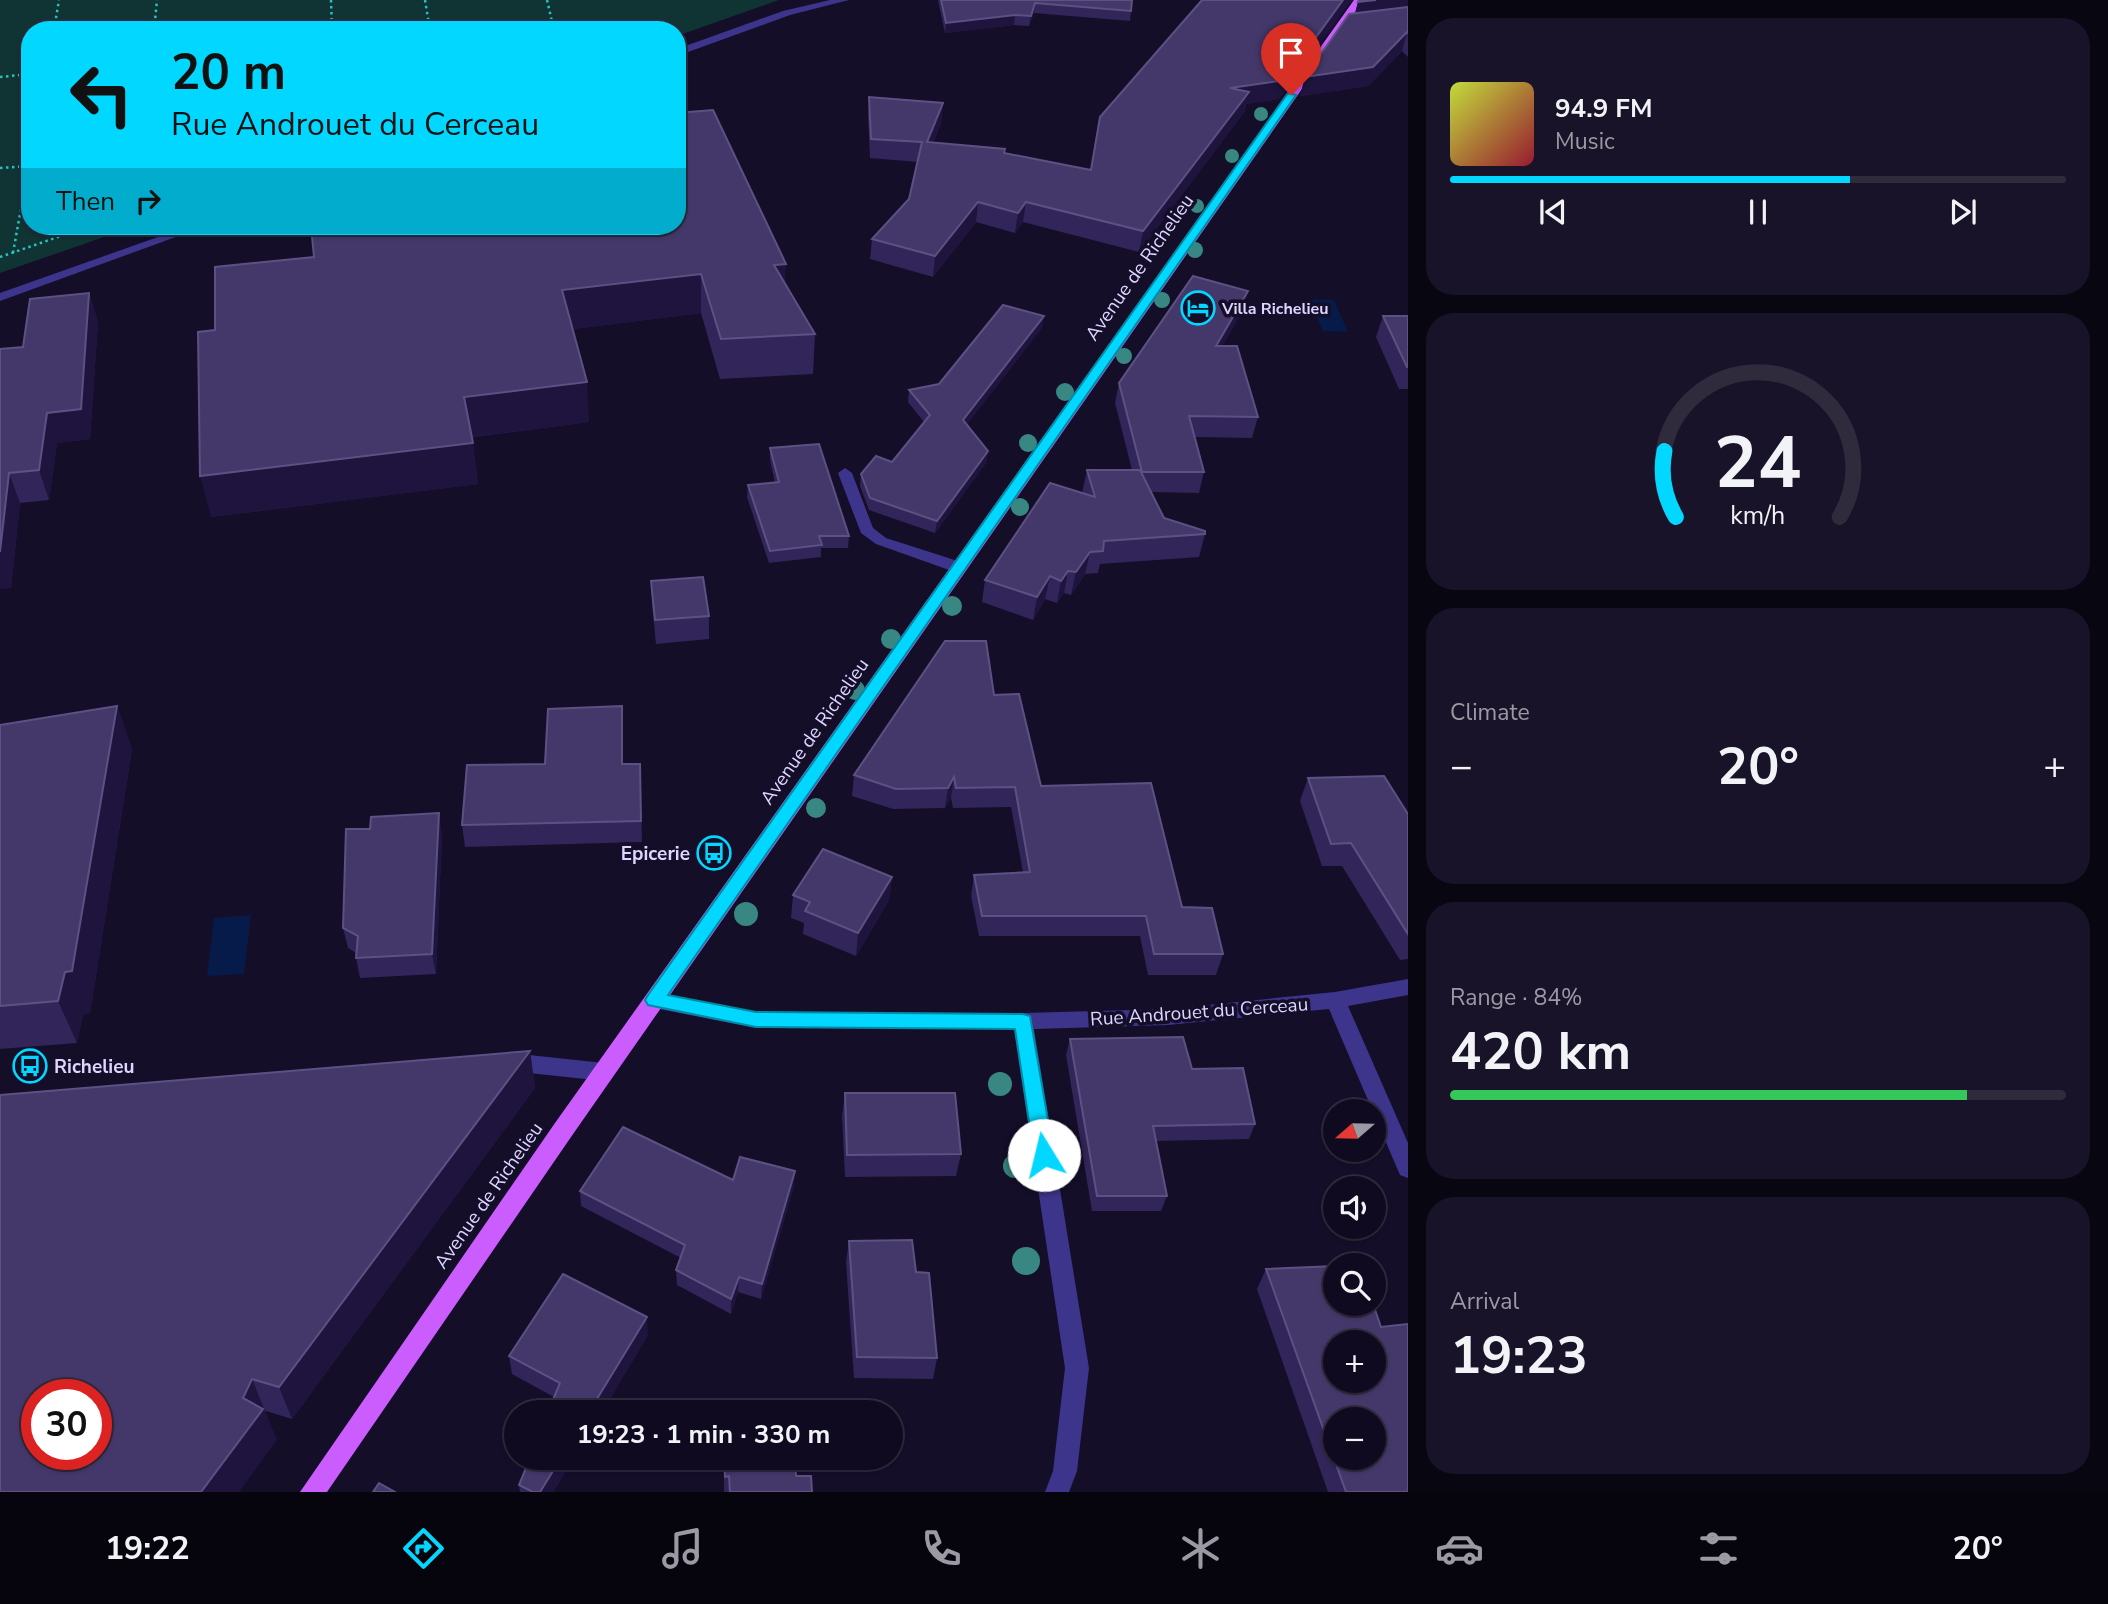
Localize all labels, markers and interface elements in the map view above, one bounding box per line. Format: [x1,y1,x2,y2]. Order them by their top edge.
pin [1261,23,1321,95]
icon: arrive [1272,34,1310,72]
text: 20 m [171,39,286,106]
icon: left [56,49,147,140]
text: 94.9 FM [1555,91,1652,126]
text: Rue Androuet du Cerceau [171,103,539,146]
text: Music [1555,126,1615,157]
icon: right [129,182,167,220]
text: Then [56,184,115,219]
street label: Avenue de Richelieu [1079,189,1200,346]
icon: previous [1534,193,1572,231]
icon: pause [1739,193,1777,231]
icon: next [1944,193,1982,231]
hotel icon: Villa Richelieu [1179,289,1217,327]
place label: Villa Richelieu [1221,298,1329,320]
text: 24 [1714,414,1802,514]
text: km/h [1730,499,1786,533]
street label: Avenue de Richelieu [754,653,875,810]
text: Climate [1450,697,1530,728]
text: 20° [1717,731,1799,802]
text: − [1450,741,1473,792]
text: + [2043,741,2066,792]
bus stop icon: Epicerie [695,834,733,872]
place label: Epicerie [621,841,690,867]
text: Range · 84% [1450,982,1582,1013]
street label: Rue Androuet du Cerceau [1089,991,1309,1033]
text: 420 km [1450,1016,1631,1087]
bus stop icon: Richelieu [11,1047,49,1085]
place label: Richelieu [54,1054,134,1080]
north arrow [1323,1099,1386,1162]
map controls [1323,1099,1386,1470]
street label: Avenue de Richelieu [428,1117,549,1274]
position arrow [1007,1118,1081,1192]
button: sound [1323,1176,1386,1239]
button: search [1323,1253,1386,1316]
text: Arrival [1450,1286,1519,1317]
text: 19:23 [1450,1320,1588,1391]
button: + [1323,1330,1386,1393]
speed limit sign: 30 [21,1379,112,1470]
button: − [1323,1407,1386,1470]
text: 19:23 · 1 min · 330 m [577,1417,830,1452]
icon: directions [399,1524,448,1573]
icon: music [658,1524,707,1573]
icon: phone [917,1524,966,1573]
icon: climate [1176,1524,1225,1573]
icon: car [1435,1524,1484,1573]
icon: filters [1694,1524,1743,1573]
text: 19:22 [105,1527,190,1570]
text: 20° [1952,1527,2003,1570]

